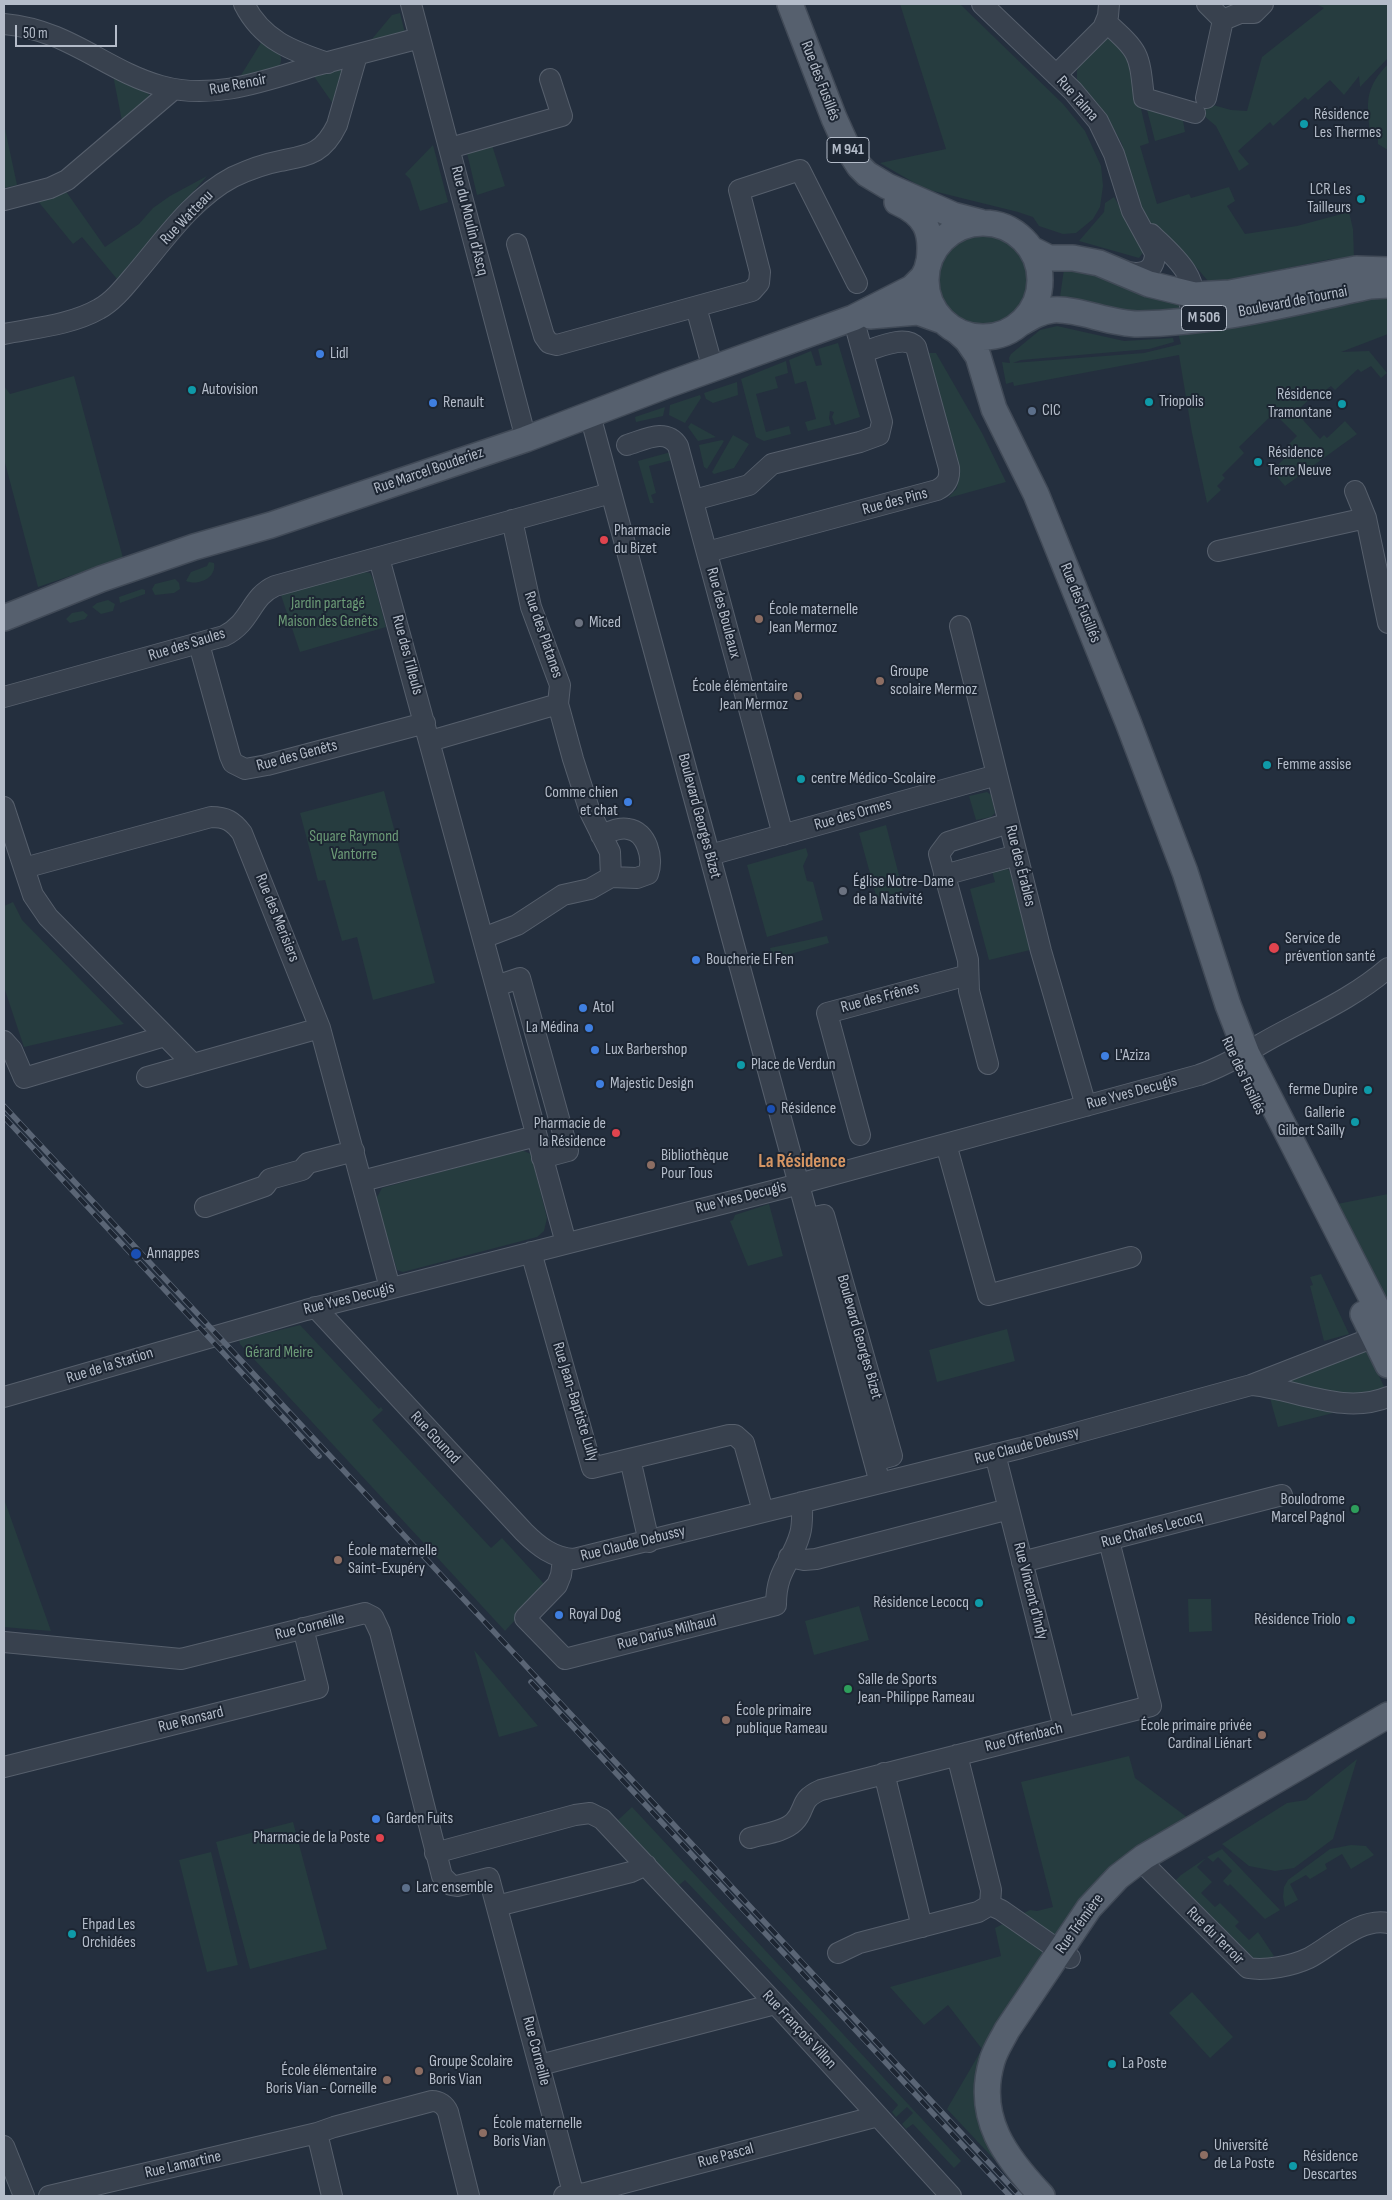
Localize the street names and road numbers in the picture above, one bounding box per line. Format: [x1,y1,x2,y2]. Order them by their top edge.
street label: Rue des Fusillés [796,38,844,124]
street label: Rue Renoir [208,70,268,100]
street label: Rue Talma [1052,72,1102,126]
road number: M 941 [827,138,869,162]
street label: Rue du Moulin d'Ascq [446,164,492,278]
street label: Rue Watteau [156,187,218,249]
street label: Boulevard de Tournai [1237,282,1349,322]
road number: M 506 [1182,306,1226,330]
street label: Rue Marcel Bouderiez [372,443,486,499]
street label: Rue des Pins [860,484,930,520]
street label: Rue des Fusillés [1055,560,1105,646]
street label: Rue des Bouleaux [702,566,744,660]
street label: Rue des Platanes [519,589,567,681]
street label: Rue des Tilleuls [387,613,427,697]
street label: Rue des Saules [146,624,228,666]
street label: Rue des Genêts [255,736,339,776]
street label: Boulevard Georges Bizet [673,751,725,881]
street label: Rue des Ormes [812,795,894,835]
street label: Rue des Érables [1001,823,1039,909]
street label: Rue des Merisiers [251,871,303,965]
street label: Rue des Frênes [839,978,921,1018]
street label: Rue des Fusillés [1217,1034,1269,1118]
street label: Rue Yves Decugis [1085,1072,1179,1114]
street label: Rue Yves Decugis [694,1177,788,1219]
street label: Boulevard Georges Bizet [832,1273,886,1401]
street label: Rue Yves Decugis [302,1278,396,1320]
street label: Rue Jean-Baptiste Lully [548,1340,602,1464]
street label: Rue de la Station [64,1344,156,1388]
street label: Rue Gounod [406,1408,464,1468]
street label: Rue Claude Debussy [973,1423,1081,1469]
street label: Rue Charles Lecocq [1099,1507,1205,1553]
street label: Rue Claude Debussy [579,1522,687,1566]
street label: Rue Vincent d'Indy [1009,1540,1051,1642]
street label: Rue Corneille [273,1609,347,1645]
street label: Rue Darius Milhaud [616,1611,718,1655]
street label: Rue Ronsard [156,1703,226,1737]
street label: Rue Offenbach [983,1719,1065,1757]
street label: Rue Trémière [1052,1890,1108,1958]
street label: Rue du Terroir [1182,1903,1248,1969]
street label: Rue François Villon [758,1987,840,2073]
street label: Rue Corneille [518,2014,554,2088]
street label: Rue Pascal [696,2139,756,2173]
street label: Rue Lamartine [143,2147,223,2183]

